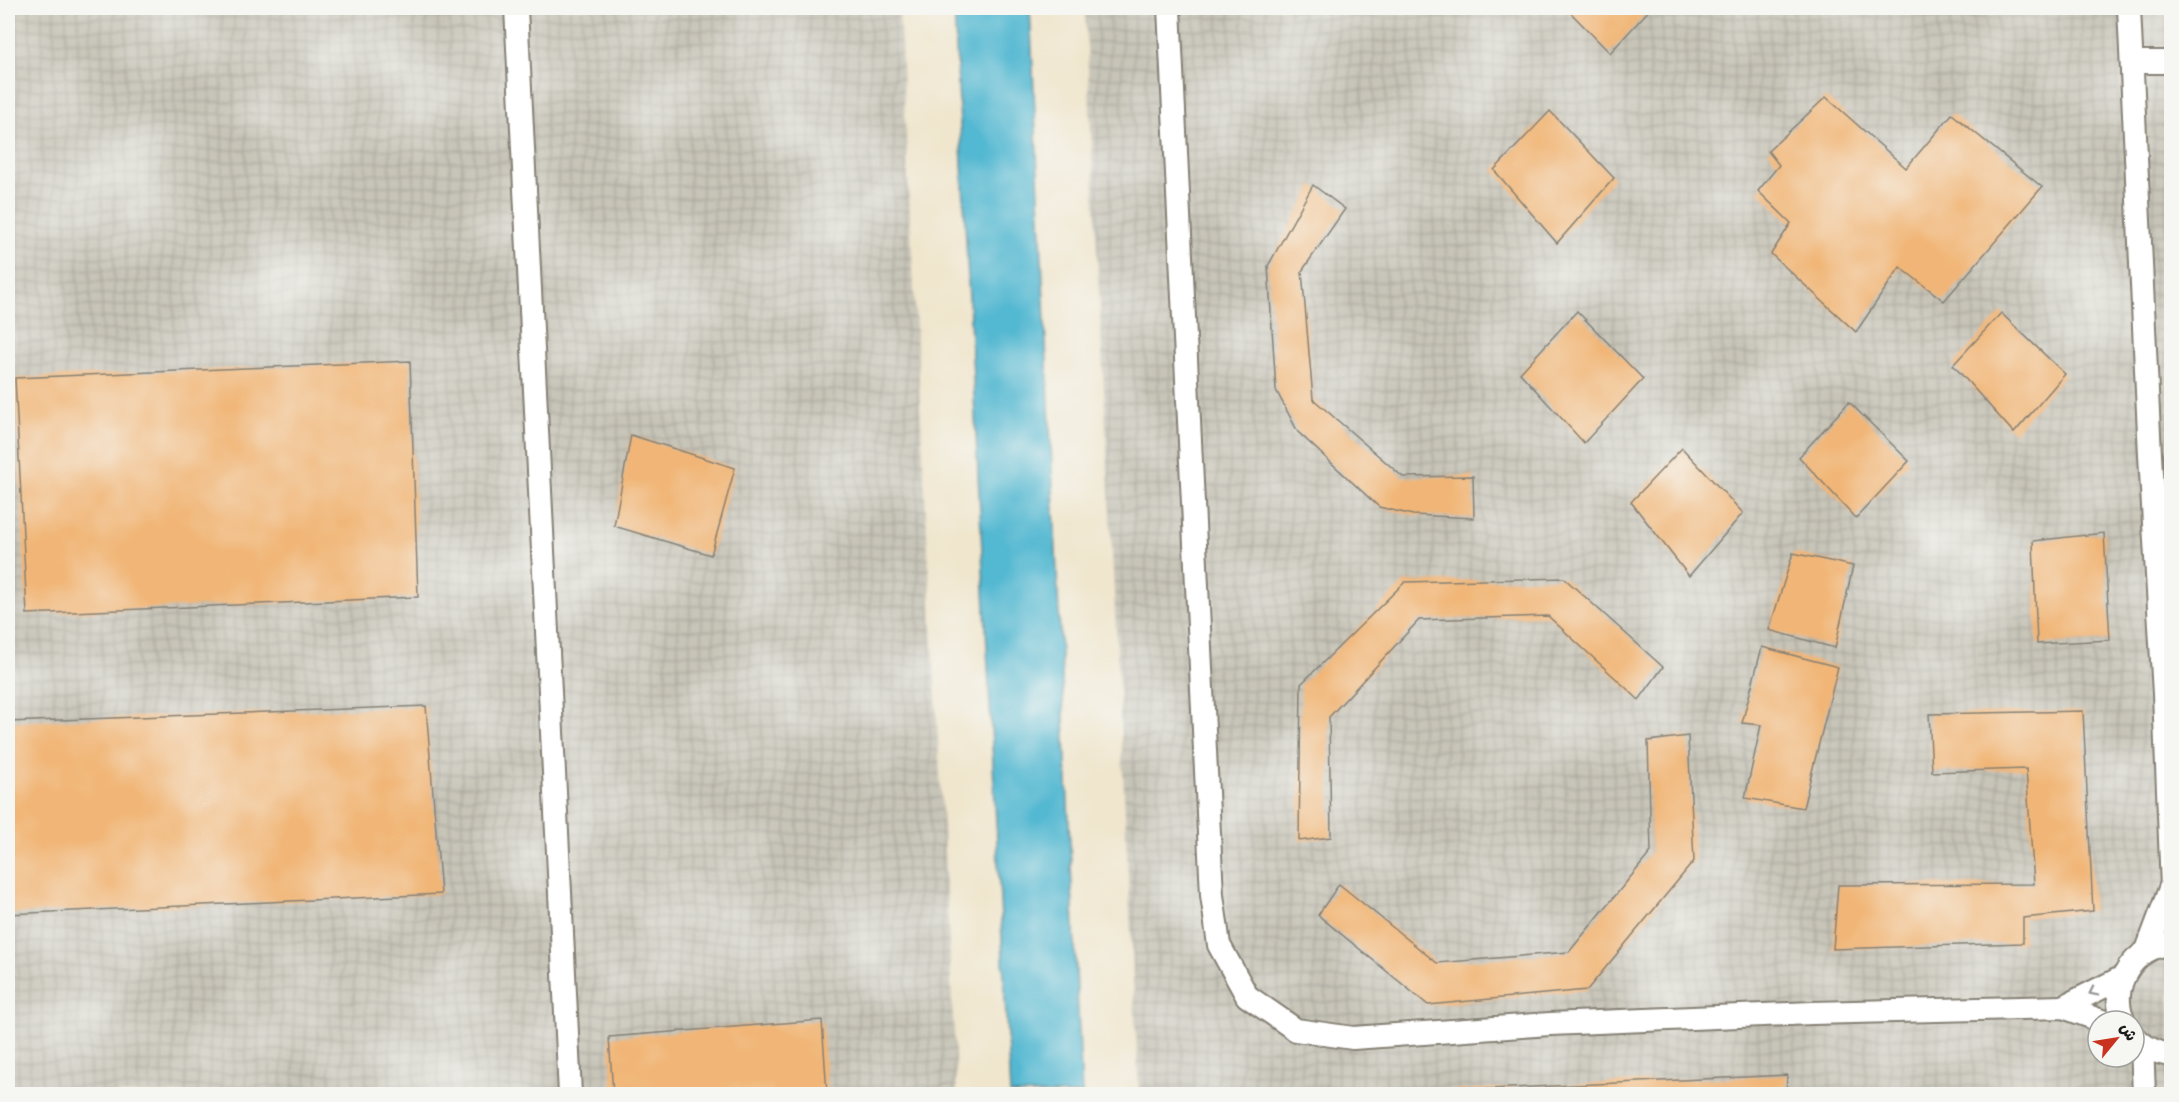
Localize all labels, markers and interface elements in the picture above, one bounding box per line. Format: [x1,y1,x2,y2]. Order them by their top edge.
one-way arrow [2089,985,2099,996]
north arrow [2086,1009,2146,1069]
text: ش [2115,1020,2140,1045]

